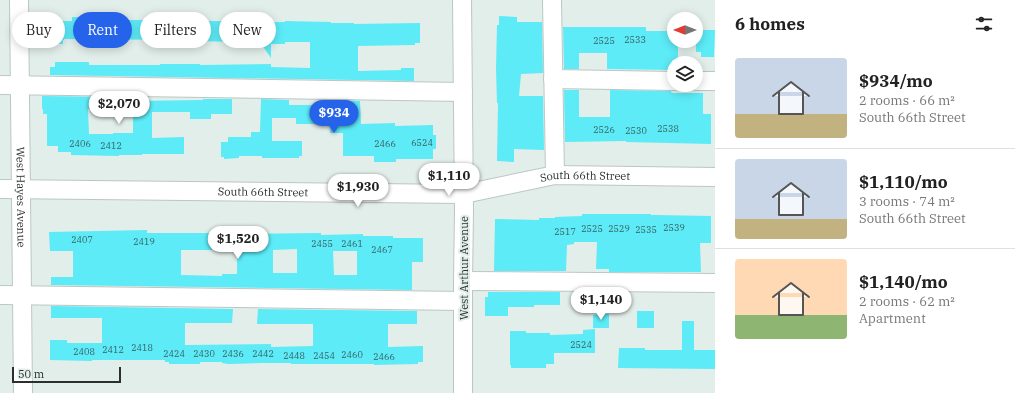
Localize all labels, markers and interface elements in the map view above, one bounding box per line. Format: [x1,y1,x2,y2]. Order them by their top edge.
chip: Buy [12,12,65,48]
chip: Rent [73,12,132,48]
chip: Filters [140,12,211,48]
chip: New [219,12,276,48]
north arrow [667,12,703,48]
map controls [667,12,703,92]
text: 6 homes [735,13,805,35]
icon: filters [973,13,995,35]
house number: 2533 [624,34,646,45]
house number: 2525 [593,35,615,46]
button: layers [667,56,703,92]
text: $934/mo [859,70,933,92]
icon: home [767,74,815,122]
pin: $2,070 [86,91,152,125]
text: 2 rooms · 66 m² [859,92,955,109]
text: $2,070 [98,95,140,112]
pin: $934 [310,100,358,134]
text: $934 [318,104,350,121]
text: South 66th Street [859,109,966,126]
house number: 2538 [657,123,679,134]
house number: 2526 [593,124,615,135]
house number: 2530 [625,125,647,136]
house number: 6524 [411,137,433,148]
house number: 2406 [69,138,91,149]
house number: 2466 [374,138,396,149]
house number: 2412 [100,140,122,151]
street label: West Hayes Avenue [13,147,29,248]
pin: $1,110 [416,163,482,197]
text: $1,110 [428,167,470,184]
street label: South 66th Street [539,168,630,185]
text: $1,110/mo [859,171,948,193]
pin: $1,930 [325,174,391,208]
icon: home [767,175,815,223]
text: $1,930 [337,178,379,195]
street label: South 66th Street [218,184,308,199]
text: 3 rooms · 74 m² [859,193,955,210]
text: South 66th Street [859,210,966,227]
street label: West Arthur Avenue [457,216,471,320]
house number: 2539 [663,222,685,233]
house number: 2525 [581,223,603,234]
house number: 2529 [608,223,630,234]
house number: 2535 [635,224,657,235]
pin: $1,520 [205,226,271,260]
house number: 2517 [554,226,576,237]
text: $1,520 [217,230,259,247]
house number: 2407 [71,234,93,245]
house number: 2419 [133,236,155,247]
house number: 2455 [311,238,333,249]
house number: 2461 [341,238,363,249]
house number: 2467 [371,244,393,255]
text: $1,140/mo [859,271,948,293]
icon: home [767,275,815,323]
pin: $1,140 [568,287,634,321]
text: $1,140 [580,291,622,308]
text: 2 rooms · 62 m² [859,293,955,310]
text: Apartment [859,310,926,327]
house number: 2524 [570,339,592,350]
house number: 2418 [131,342,153,353]
house number: 2412 [102,344,124,355]
house number: 2408 [73,346,95,357]
house number: 2424 [163,348,185,359]
house number: 2430 [193,348,215,359]
house number: 2436 [222,348,244,359]
house number: 2442 [252,348,274,359]
house number: 2460 [341,349,363,360]
house number: 2448 [283,350,305,361]
house number: 2454 [313,350,335,361]
house number: 2466 [373,351,395,362]
scale bar [12,365,121,384]
text: 50 m [18,367,44,381]

